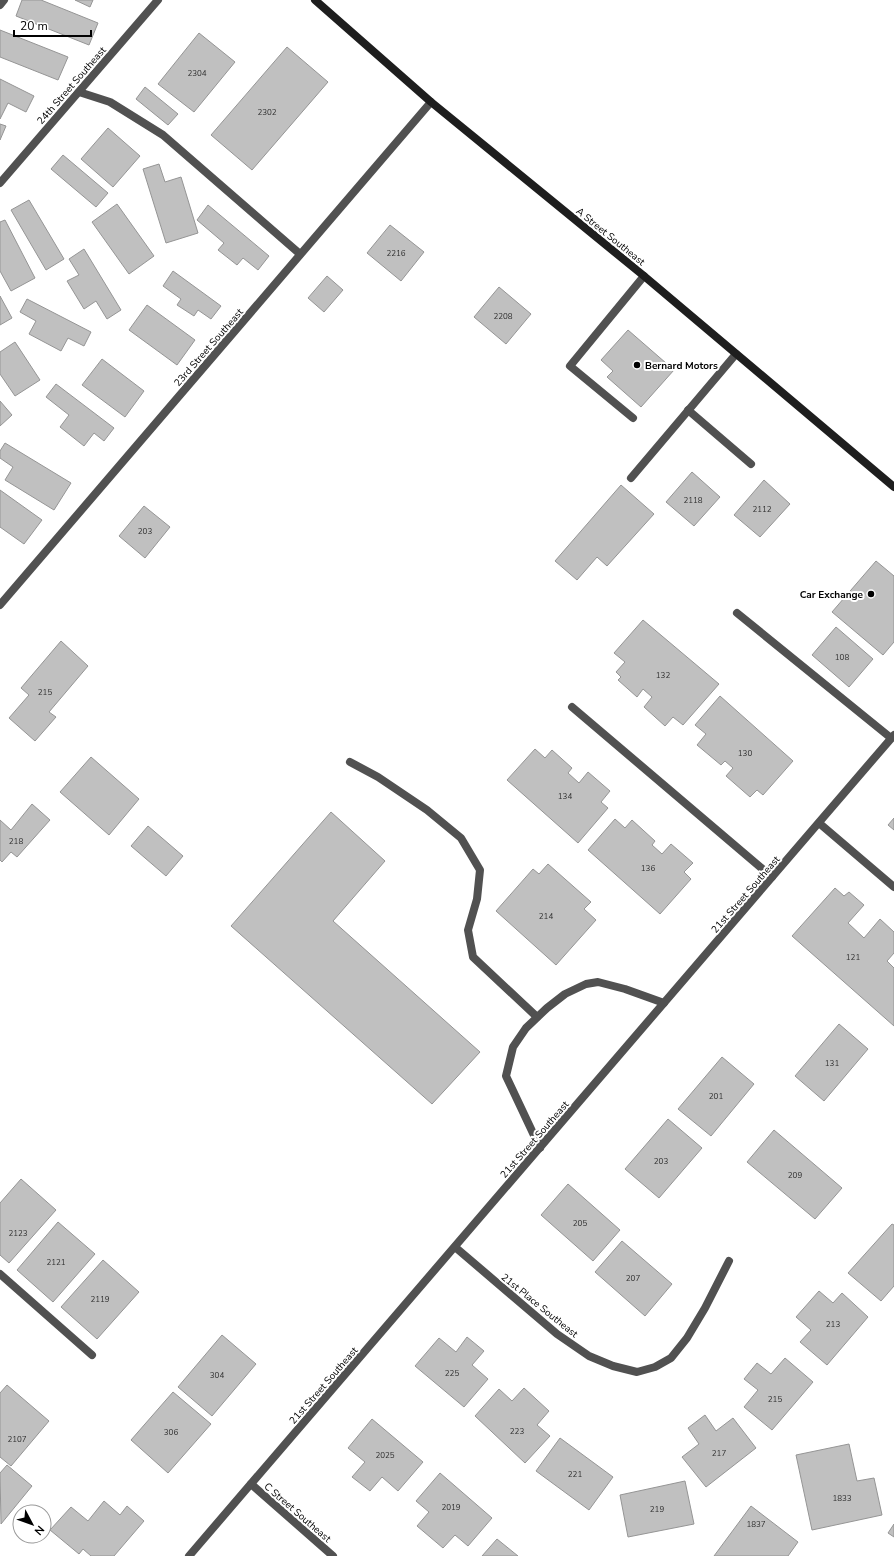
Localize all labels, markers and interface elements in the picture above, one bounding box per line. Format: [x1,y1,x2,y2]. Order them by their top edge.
scale bar [14,12,91,38]
text: 20 m [20,18,48,34]
street label: 24th Street Southeast [34,43,110,128]
house number: 2304 [187,68,207,79]
house number: 2302 [257,107,277,118]
street label: A Street Southeast [573,205,648,269]
house number: 2216 [386,248,406,259]
street label: 23rd Street Southeast [171,305,247,390]
house number: 2208 [493,311,513,322]
place label: Bernard Motors [645,359,718,373]
marker: Bernard Motors [632,360,642,370]
house number: 2118 [683,495,703,506]
house number: 2112 [752,504,772,515]
house number: 203 [138,526,152,537]
place label: Car Exchange [800,588,864,602]
marker: Car Exchange [866,589,876,599]
house number: 108 [835,652,849,663]
house number: 132 [656,670,670,681]
house number: 215 [38,687,52,698]
house number: 130 [738,748,752,759]
house number: 134 [558,791,572,802]
house number: 218 [9,836,23,847]
street label: 21st Street Southeast [708,853,784,936]
house number: 136 [641,863,655,874]
house number: 214 [539,911,553,922]
house number: 121 [846,952,860,963]
house number: 131 [825,1058,839,1069]
house number: 201 [709,1091,723,1102]
street label: 21st Street Southeast [497,1098,573,1181]
house number: 203 [654,1156,668,1167]
house number: 209 [788,1170,802,1181]
house number: 205 [573,1218,587,1229]
house number: 2123 [8,1228,28,1239]
house number: 2121 [46,1257,66,1268]
street label: 21st Place Southeast [498,1270,581,1341]
house number: 207 [626,1273,640,1284]
house number: 2119 [90,1294,110,1305]
house number: 213 [826,1319,840,1330]
street label: 21st Street Southeast [286,1344,362,1427]
house number: 225 [445,1368,459,1379]
house number: 304 [210,1370,224,1381]
house number: 215 [768,1394,782,1405]
house number: 223 [510,1426,524,1437]
house number: 306 [164,1427,178,1438]
house number: 2107 [7,1434,27,1445]
house number: 217 [712,1448,726,1459]
house number: 2025 [375,1450,395,1461]
house number: 221 [568,1469,582,1480]
street label: C Street Southeast [261,1480,334,1546]
house number: 1833 [832,1493,852,1504]
house number: 2019 [441,1502,461,1513]
north arrow [12,1504,52,1544]
house number: 219 [650,1504,664,1515]
house number: 1837 [746,1519,766,1530]
text: N [31,1522,48,1538]

